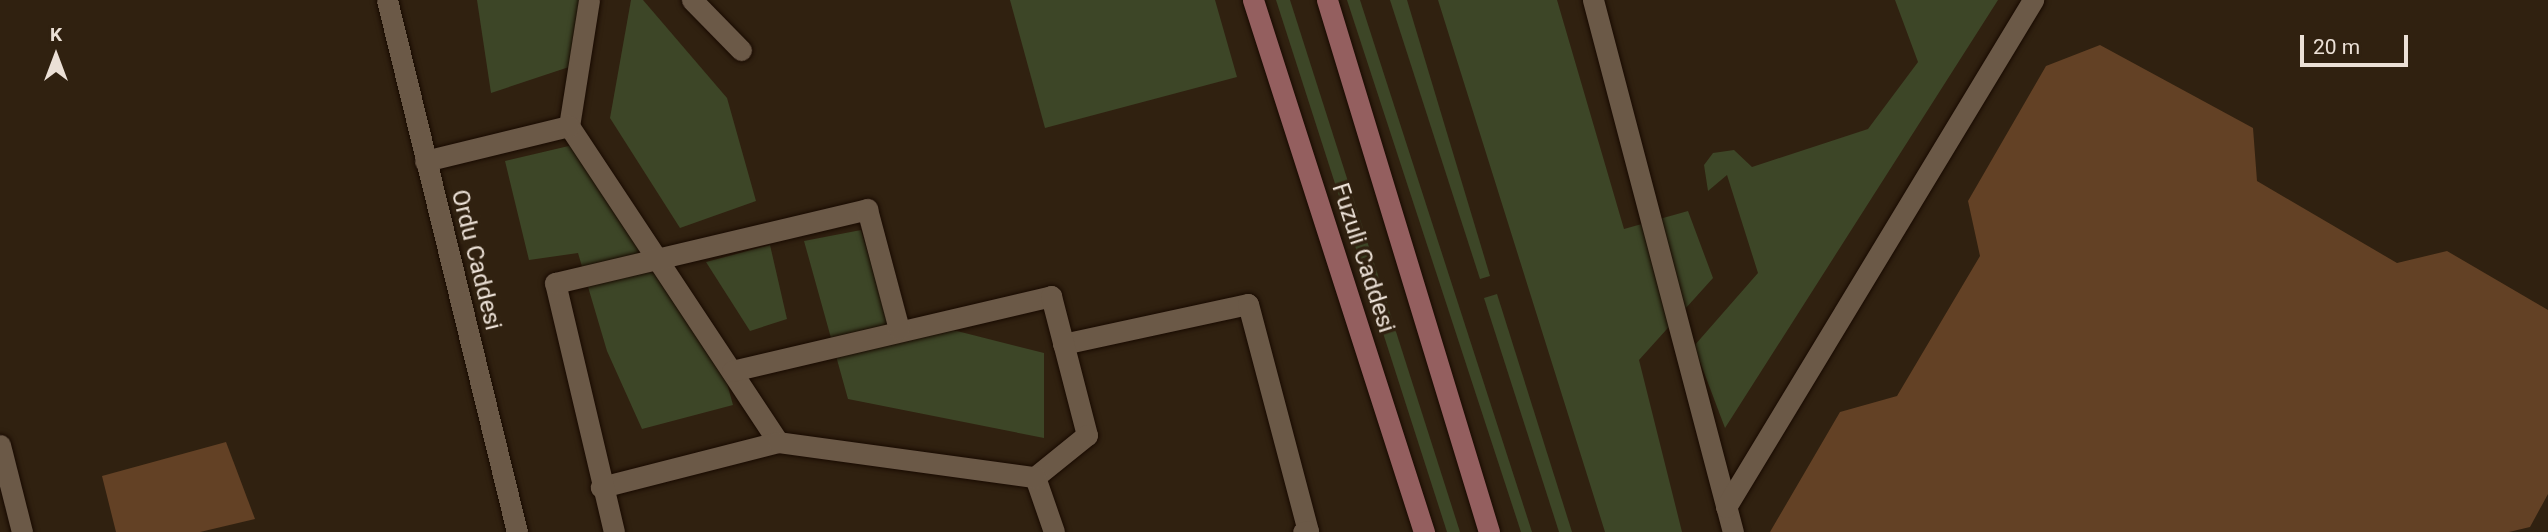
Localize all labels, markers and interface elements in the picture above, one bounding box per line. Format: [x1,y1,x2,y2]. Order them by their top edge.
north arrow [21,21,91,91]
scale bar [2303,21,2412,65]
text: K [50,23,62,46]
text: 20 m [2313,35,2360,59]
street label: Fuzuli Caddesi [1325,180,1401,336]
street label: Ordu Caddesi [445,187,507,333]

